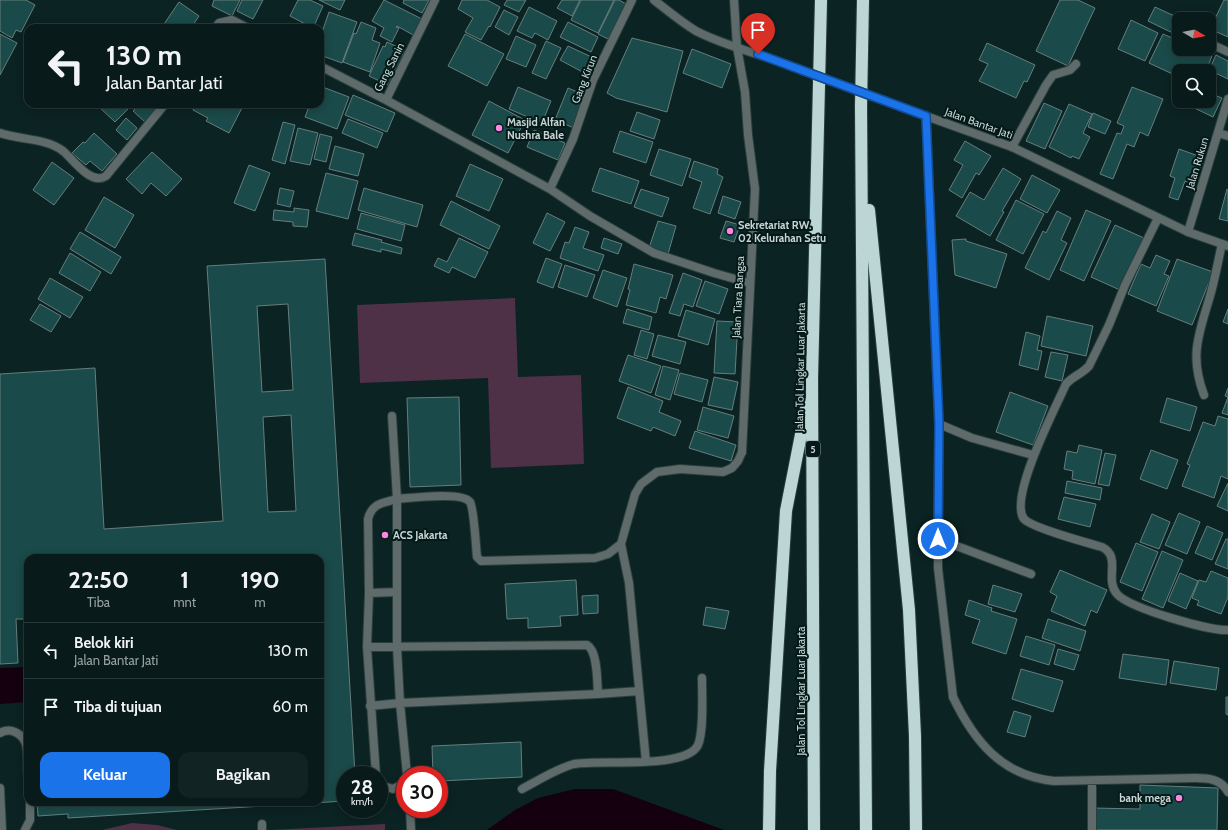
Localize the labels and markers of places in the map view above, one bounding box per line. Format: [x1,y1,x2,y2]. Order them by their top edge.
pin [741,13,775,54]
place label: Masjid Alfan Nushra Bale [507,115,565,142]
marker: Masjid Alfan Nushra Bale [494,123,504,133]
place label: Sekretariat RW. 02 Kelurahan Setu [738,218,826,245]
marker: Sekretariat RW. 02 Kelurahan Setu [725,226,735,236]
place label: ACS Jakarta [393,528,448,542]
marker: ACS Jakarta [380,530,390,540]
place label: bank mega [1119,791,1172,805]
marker: bank mega [1174,793,1184,803]

